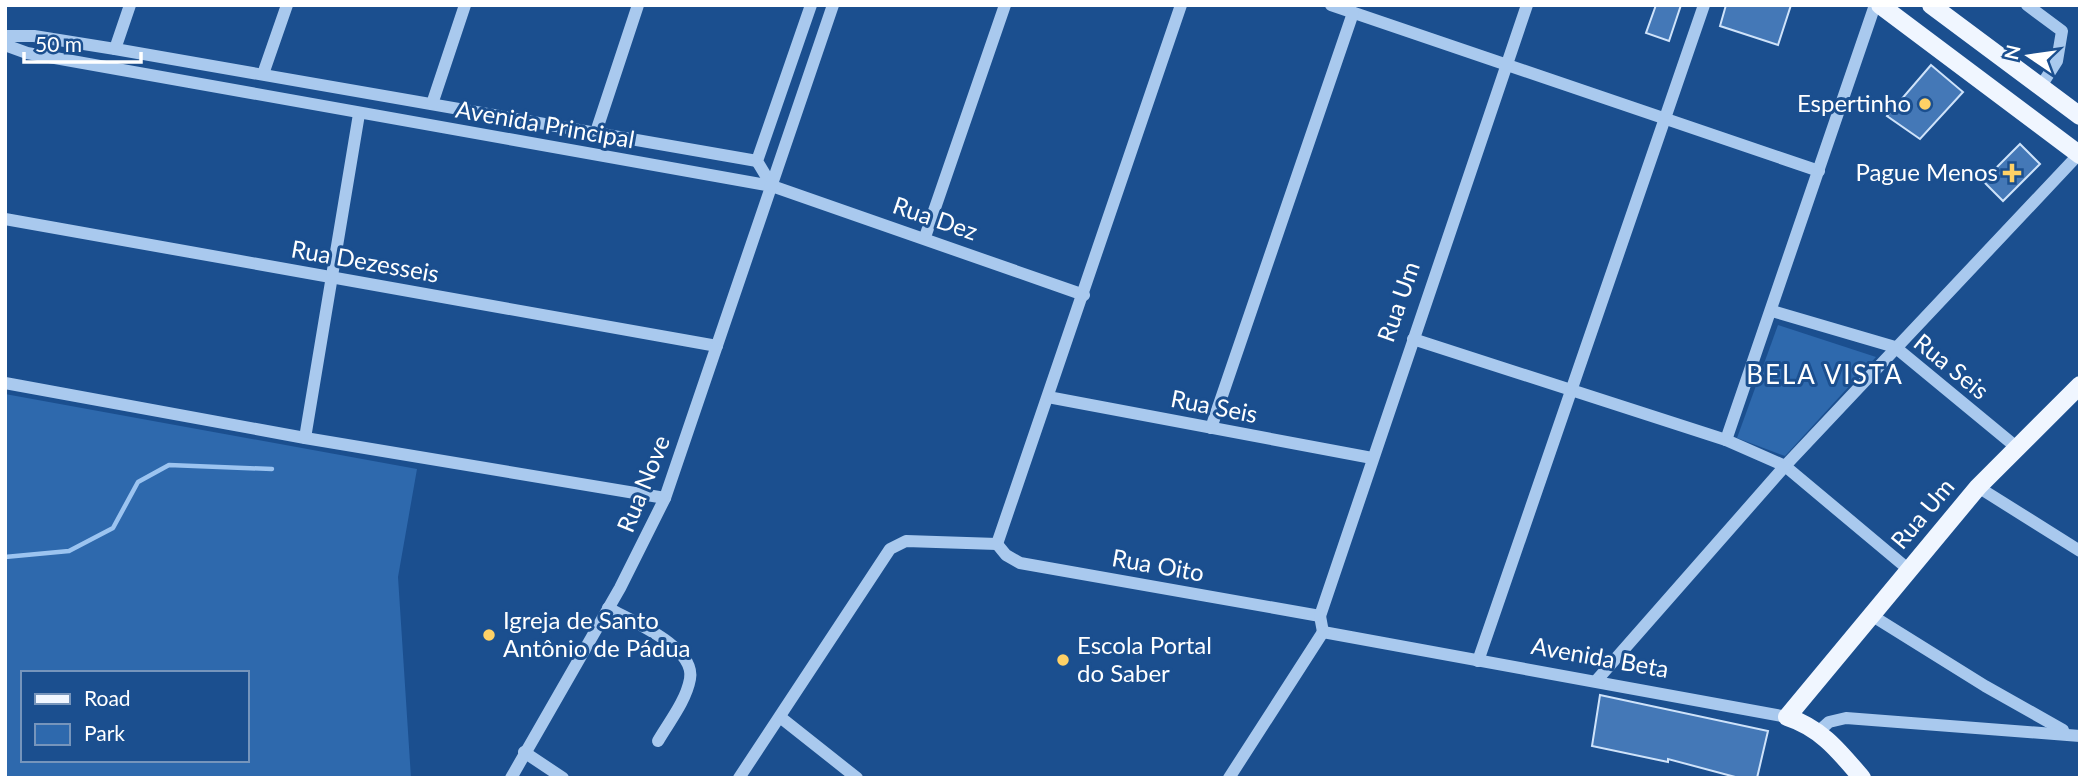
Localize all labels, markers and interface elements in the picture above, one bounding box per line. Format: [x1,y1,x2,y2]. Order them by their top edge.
scale bar [24,21,142,65]
north arrow [1994,21,2064,91]
text: 50 m [35,31,82,56]
text: N [1999,42,2025,62]
place label: Espertinho [1797,88,1911,117]
street label: Avenida Principal [454,94,637,154]
marker: Espertinho [1917,96,1933,112]
place label: Pague Menos [1855,157,1998,186]
marker: Pague Menos [2004,165,2020,181]
street label: Rua Dez [889,190,982,246]
street label: Rua Dezesseis [289,233,441,288]
street label: Rua Um [1370,258,1425,345]
street label: Rua Seis [1909,327,1995,405]
district label: BELA VISTA [1746,358,1904,390]
street label: Rua Seis [1168,383,1260,428]
street label: Rua Nove [610,431,675,536]
street label: Rua Um [1884,472,1960,554]
street label: Rua Oito [1110,542,1207,587]
place label: Igreja de Santo Antônio de Pádua [503,605,690,662]
marker: Igreja de Santo Antônio de Pádua [481,627,497,643]
place label: Escola Portal do Saber [1077,630,1212,687]
street label: Avenida Beta [1529,630,1671,683]
marker: Escola Portal do Saber [1055,652,1071,668]
legend [21,671,248,762]
text: Road [84,685,131,710]
text: Park [84,720,125,745]

